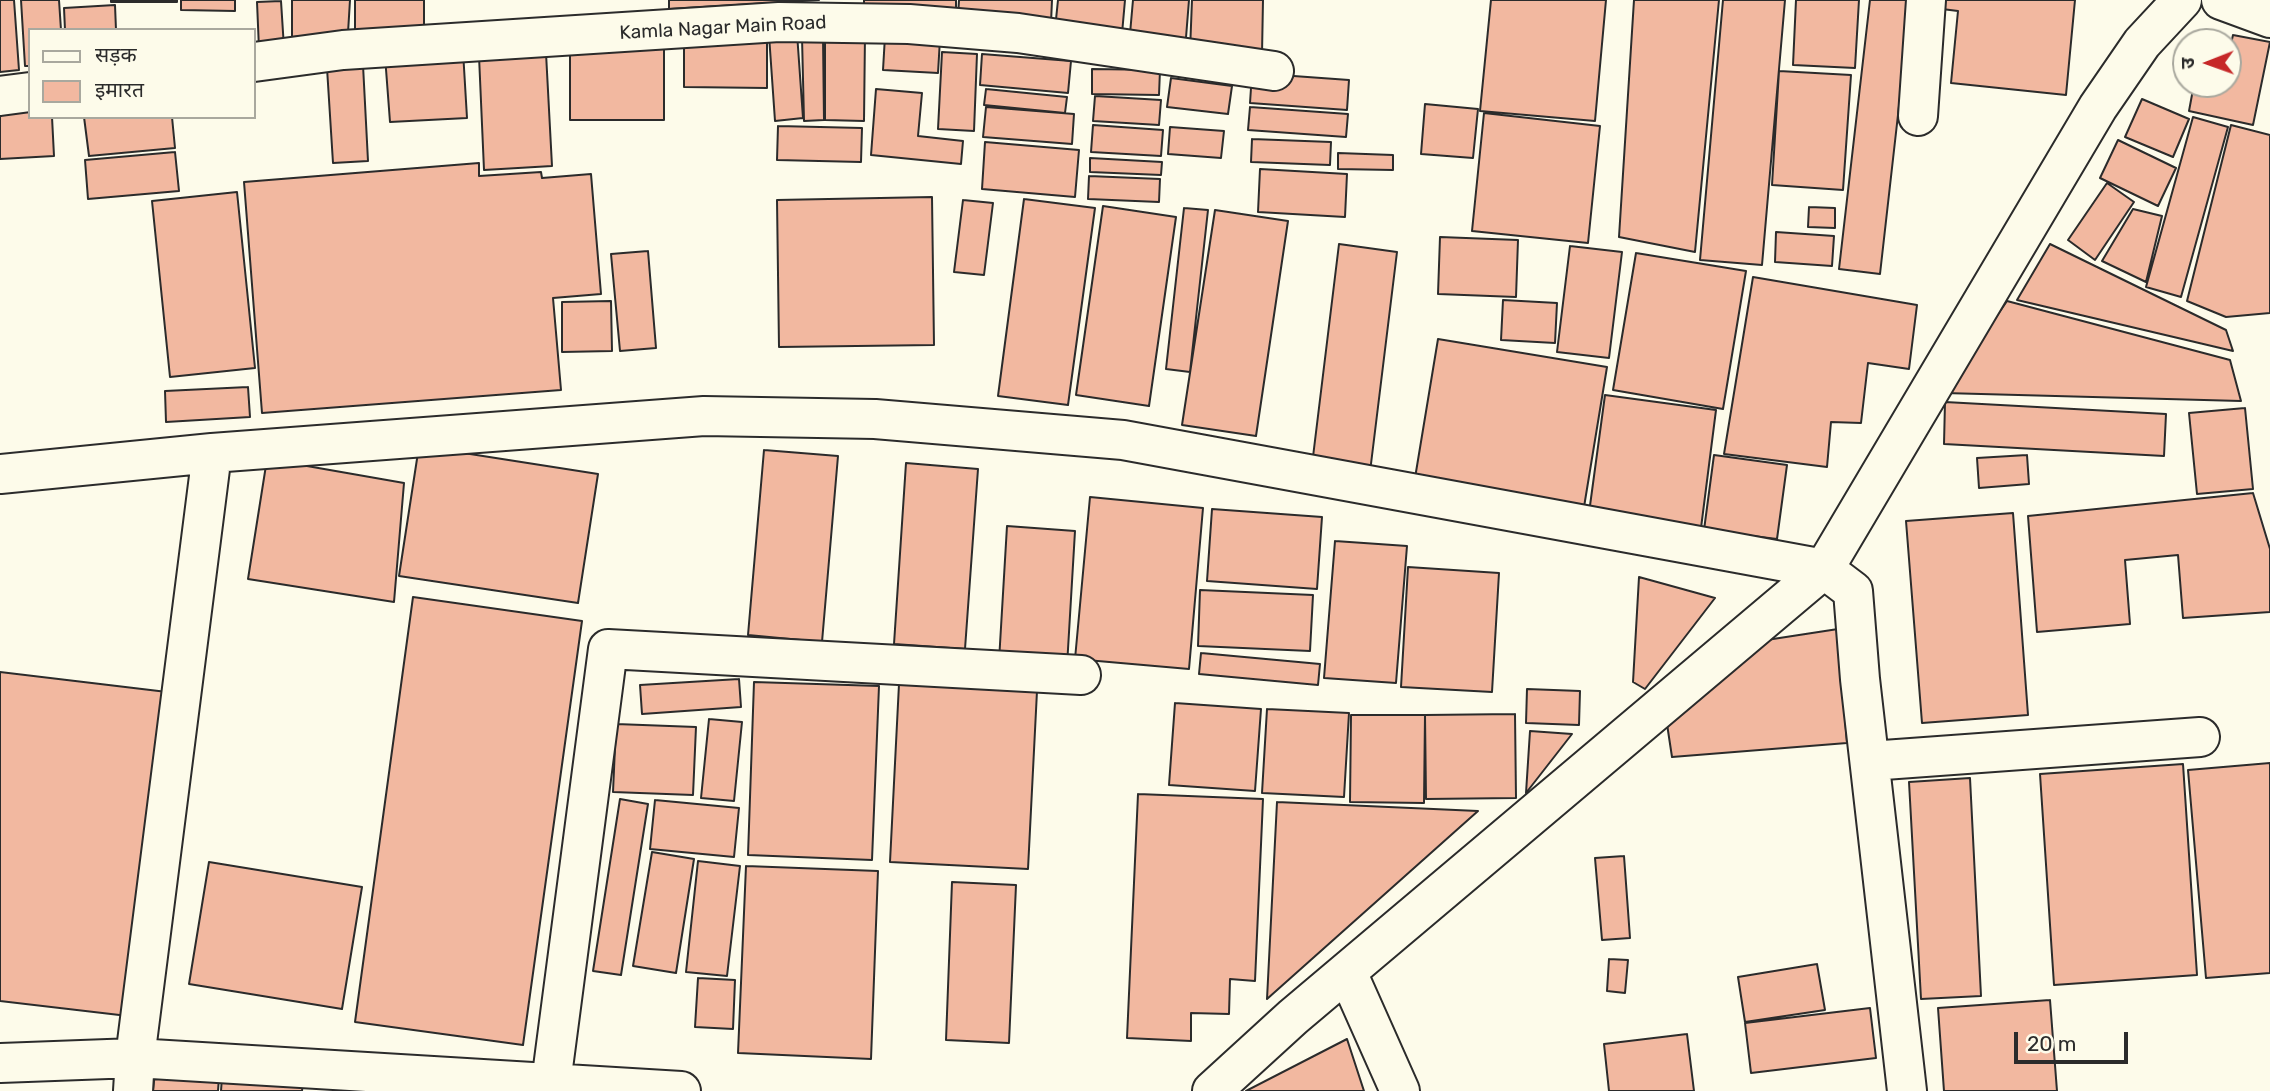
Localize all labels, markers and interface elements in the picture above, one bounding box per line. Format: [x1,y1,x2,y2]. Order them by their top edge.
street label: Kamla Nagar Main Road [619,11,827,45]
legend [28,28,256,119]
north arrow [2172,28,2242,98]
text: सड़क [95,42,137,67]
text: उ [2176,58,2199,69]
text: इमारत [95,77,144,102]
scale bar [2018,1018,2132,1062]
text: 20 m [2027,1031,2076,1056]

